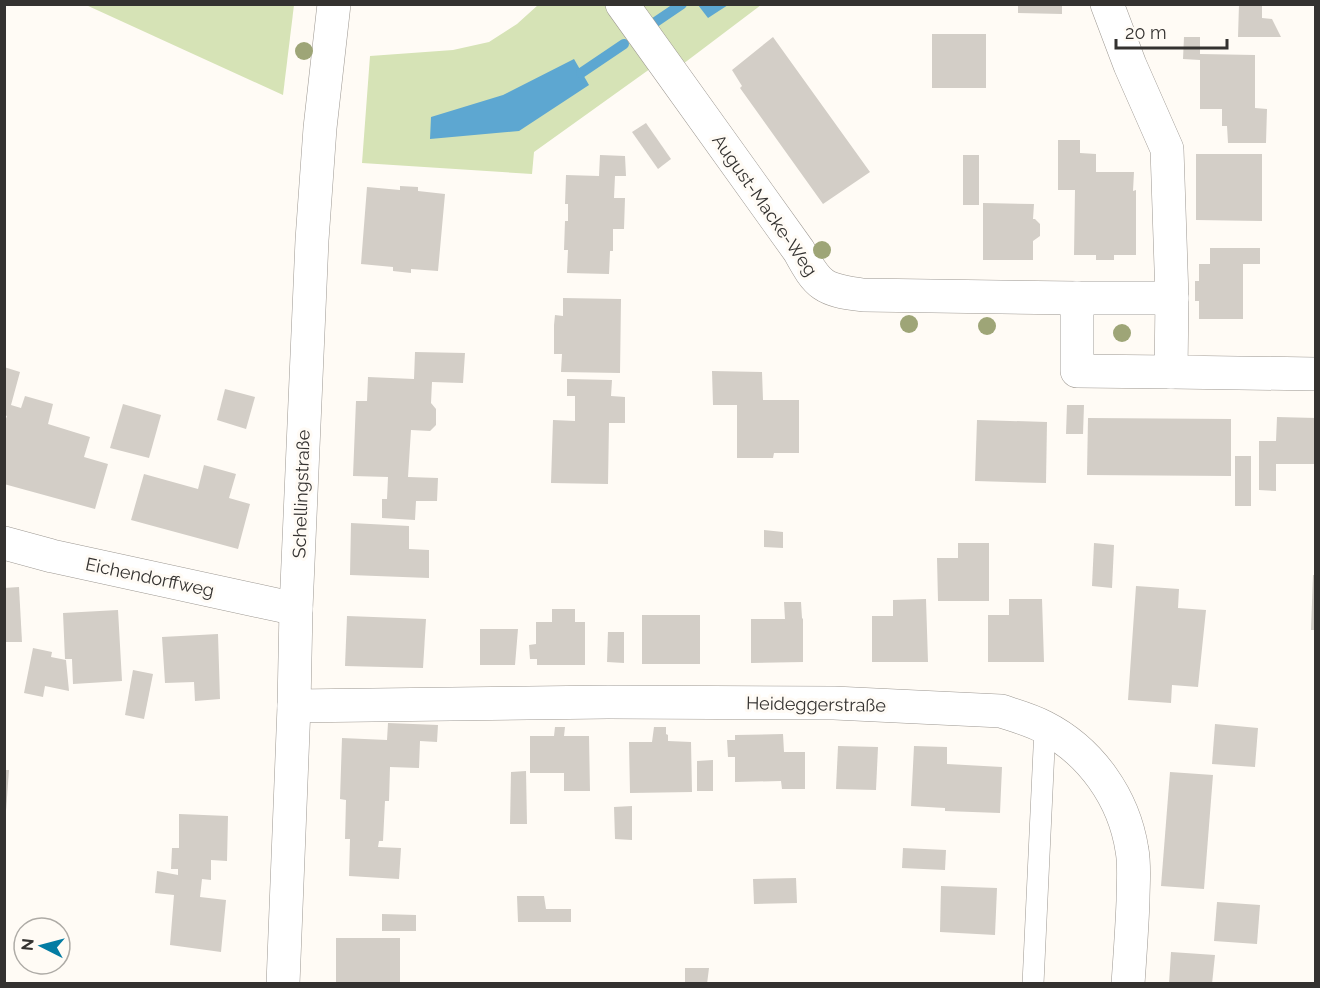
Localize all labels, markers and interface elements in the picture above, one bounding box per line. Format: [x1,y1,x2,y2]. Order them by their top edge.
scale bar [1116,12,1227,50]
text: 20 m [1125,22,1167,43]
street label: August-Macke-Weg [708,130,822,280]
street label: Schellingstraße [288,429,314,559]
street label: Eichendorffweg [84,553,216,601]
street label: Heideggerstraße [746,692,887,716]
north arrow [12,916,72,976]
text: N [17,937,38,952]

